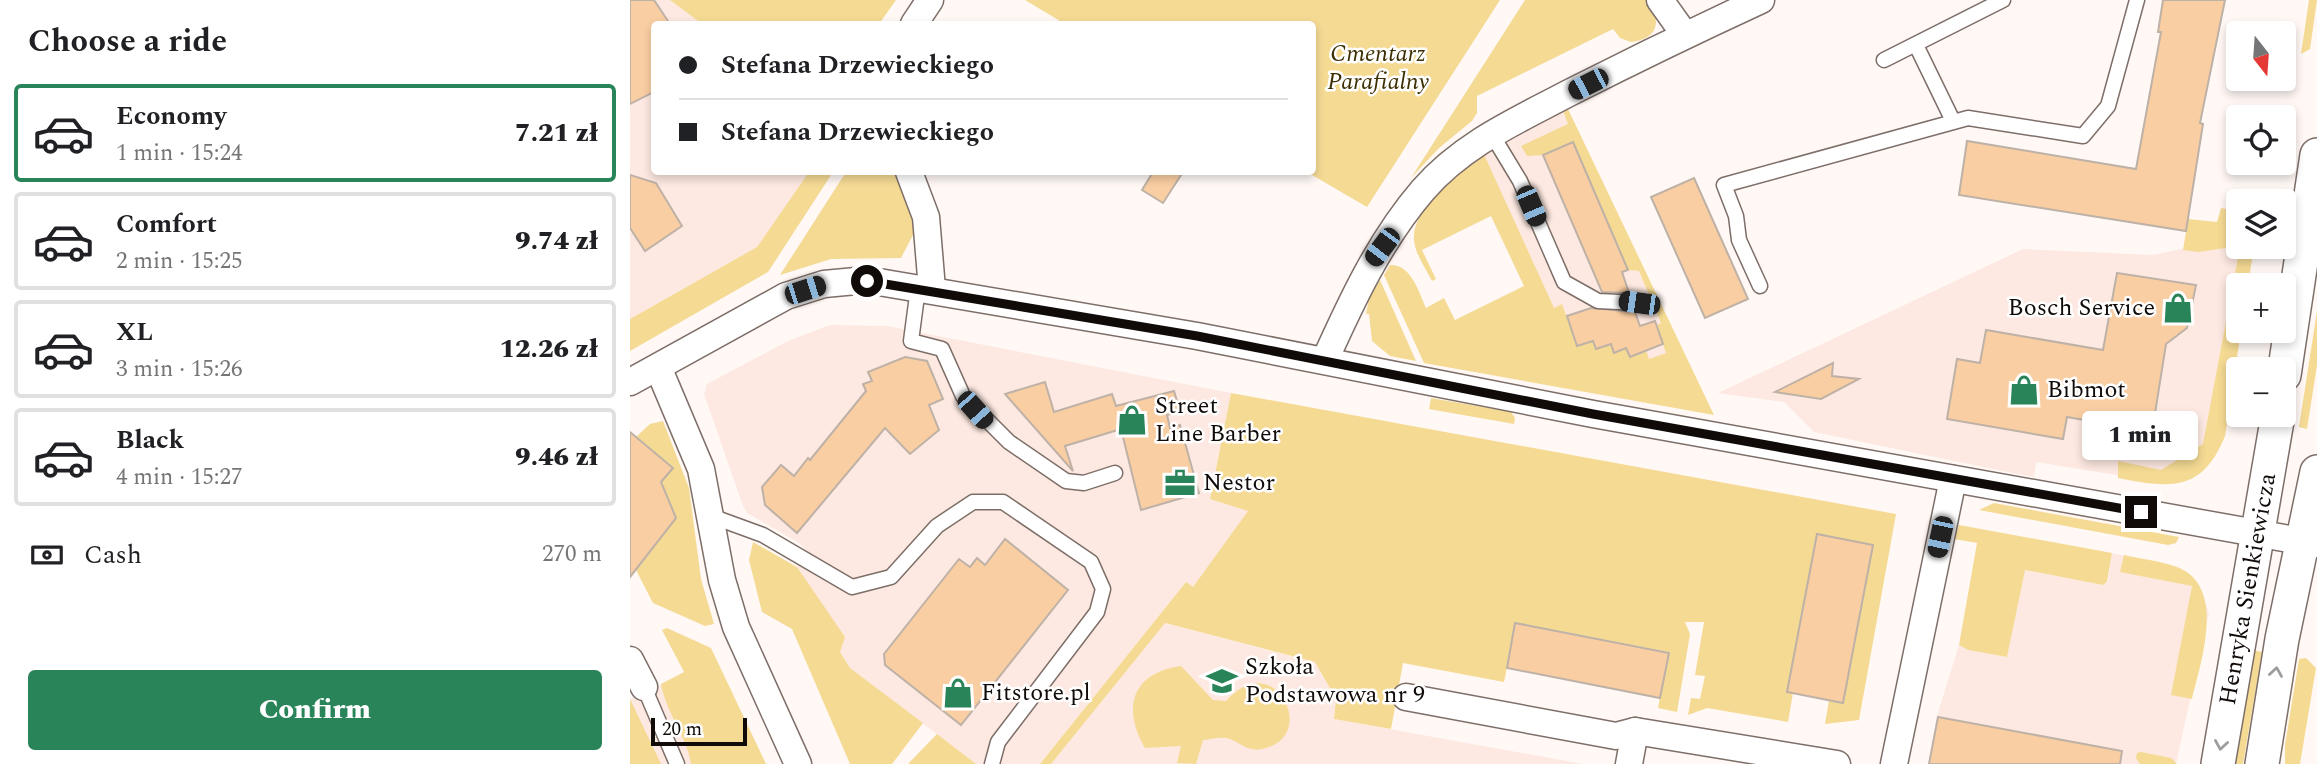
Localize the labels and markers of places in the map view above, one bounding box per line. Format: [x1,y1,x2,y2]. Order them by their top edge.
place label: Bosch Service [2008,290,2155,326]
shop icon: Bosch Service [2161,291,2195,325]
place label: Bibmot [2047,372,2126,408]
shop icon: Bibmot [2007,373,2041,407]
place label: Street Line Barber [1155,388,1281,452]
shop icon: Street Line Barber [1115,403,1149,437]
place label: Nestor [1203,465,1275,501]
office icon: Nestor [1163,466,1197,500]
place label: Szkoła Podstawowa nr 9 [1245,649,1425,713]
school or university icon: Szkoła Podstawowa nr 9 [1205,664,1239,698]
place label: Fitstore.pl [981,675,1091,711]
shop icon: Fitstore.pl [941,676,975,710]

